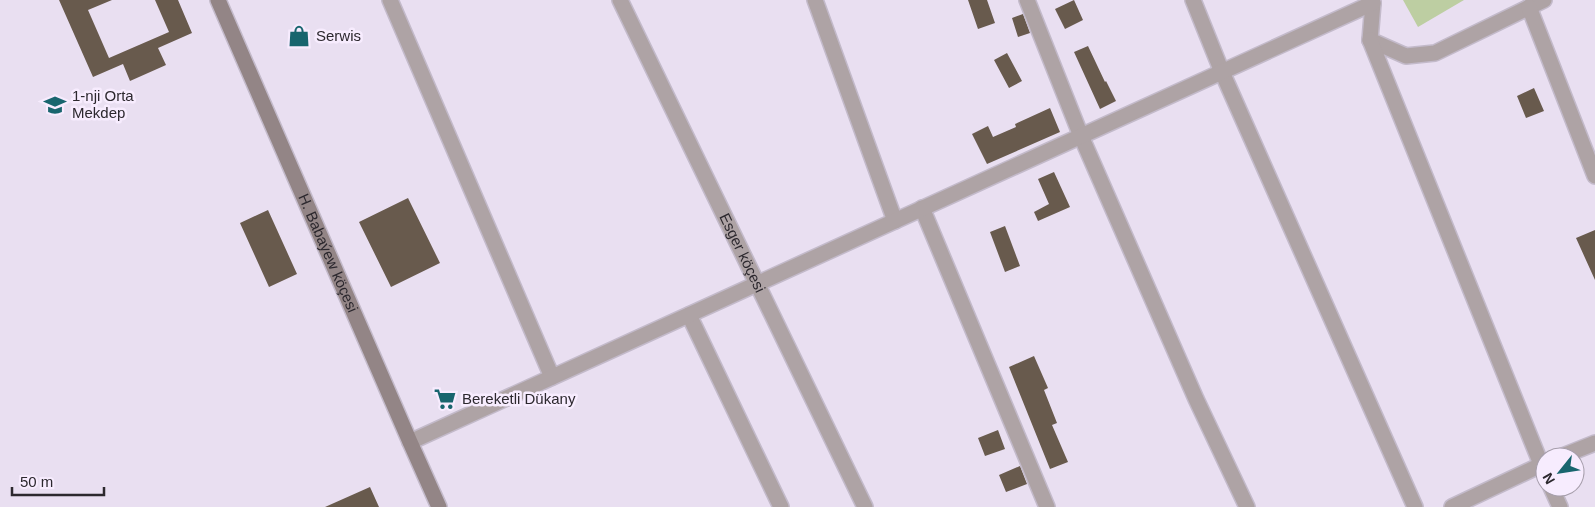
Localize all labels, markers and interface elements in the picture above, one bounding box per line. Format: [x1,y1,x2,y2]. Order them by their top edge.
shop icon: Serwis [286,23,312,49]
place label: Serwis [316,27,361,44]
place label: 1-nji Orta Mekdep [72,87,134,121]
school or university icon: 1-nji Orta Mekdep [42,92,68,118]
street label: H. Babaýew köçesi [295,191,362,315]
street label: Esger köçesi [716,210,769,295]
supermarket icon: Bereketli Dükany [432,386,458,412]
place label: Bereketli Dükany [462,390,576,407]
north arrow [1535,447,1585,497]
scale bar [12,464,105,496]
text: N [1539,470,1558,487]
text: 50 m [20,473,53,490]

